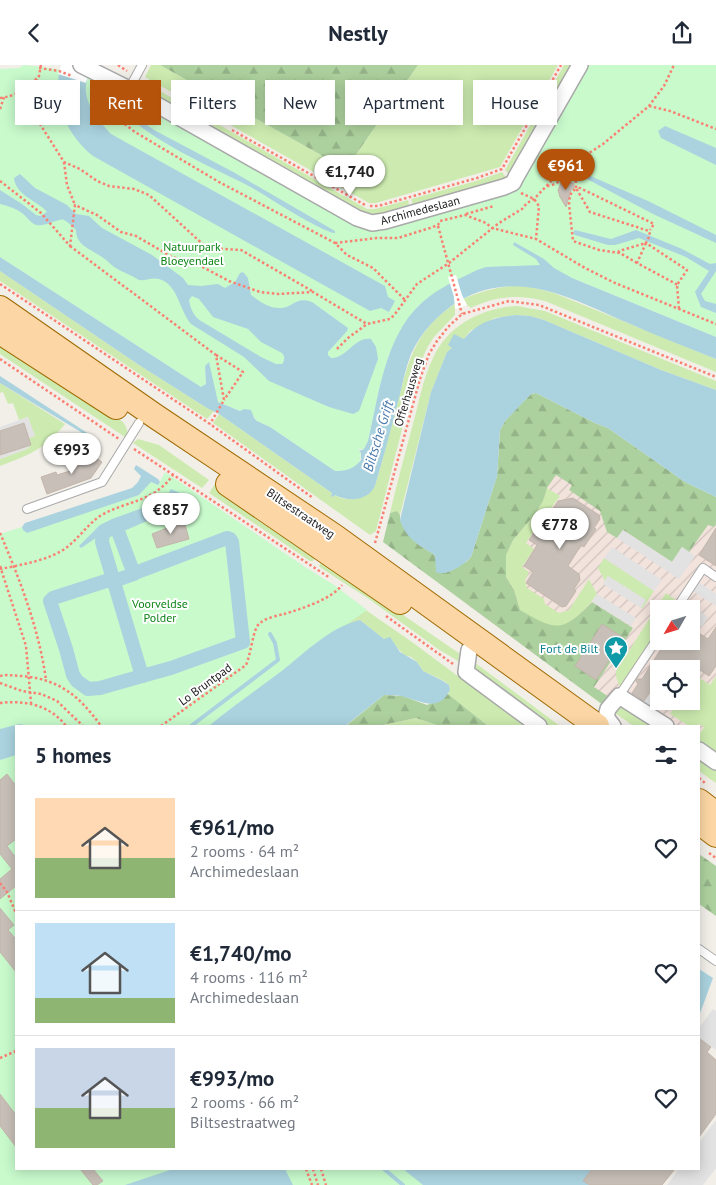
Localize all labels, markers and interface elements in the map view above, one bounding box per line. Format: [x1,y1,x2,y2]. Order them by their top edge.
icon: back [20,19,48,47]
text: Nestly [328,19,388,47]
icon: share [668,19,696,47]
chip: Buy [15,80,80,125]
chip: Rent [90,80,161,125]
chip: Filters [171,80,255,125]
chip: New [265,80,335,125]
chip: Apartment [345,80,463,125]
chip: House [473,80,557,125]
pin: €961 [536,149,596,191]
pin: €1,740 [309,155,391,197]
text: €961 [548,155,584,175]
text: €1,740 [325,161,375,181]
street label: Archimedeslaan [379,192,461,228]
park label: Natuurpark Bloeyendael [161,239,224,268]
street label: Offerhausweg [390,356,426,428]
water label: Biltsche Grift [359,398,398,474]
pin: €993 [42,433,102,475]
text: €993 [54,439,90,459]
street label: Biltsestraatweg [264,485,338,541]
pin: €857 [141,493,201,535]
text: €857 [153,499,189,519]
pin: €778 [530,507,590,550]
text: €778 [542,514,578,534]
park label: Voorveldse Polder [131,596,188,625]
north arrow [650,600,700,650]
map controls [650,600,700,710]
place icon: Fort de Bilt [603,635,629,669]
place label: Fort de Bilt [540,641,598,656]
street label: Lo Bruntpad [175,660,235,708]
button: locate [650,660,700,710]
icon: filters [652,741,680,769]
text: 5 homes [35,742,111,769]
text: €961/mo [190,814,274,841]
icon: home [75,818,135,878]
icon: heart [652,834,680,862]
text: 2 rooms · 64 m² [190,841,299,861]
text: Archimedeslaan [190,861,299,881]
text: €1,740/mo [190,940,292,967]
icon: home [75,943,135,1003]
icon: heart [652,959,680,987]
text: 4 rooms · 116 m² [190,967,308,987]
text: Archimedeslaan [190,987,299,1007]
text: €993/mo [190,1065,274,1092]
icon: home [75,1068,135,1128]
icon: heart [652,1084,680,1112]
text: 2 rooms · 66 m² [190,1092,299,1112]
text: Biltsestraatweg [190,1112,296,1132]

